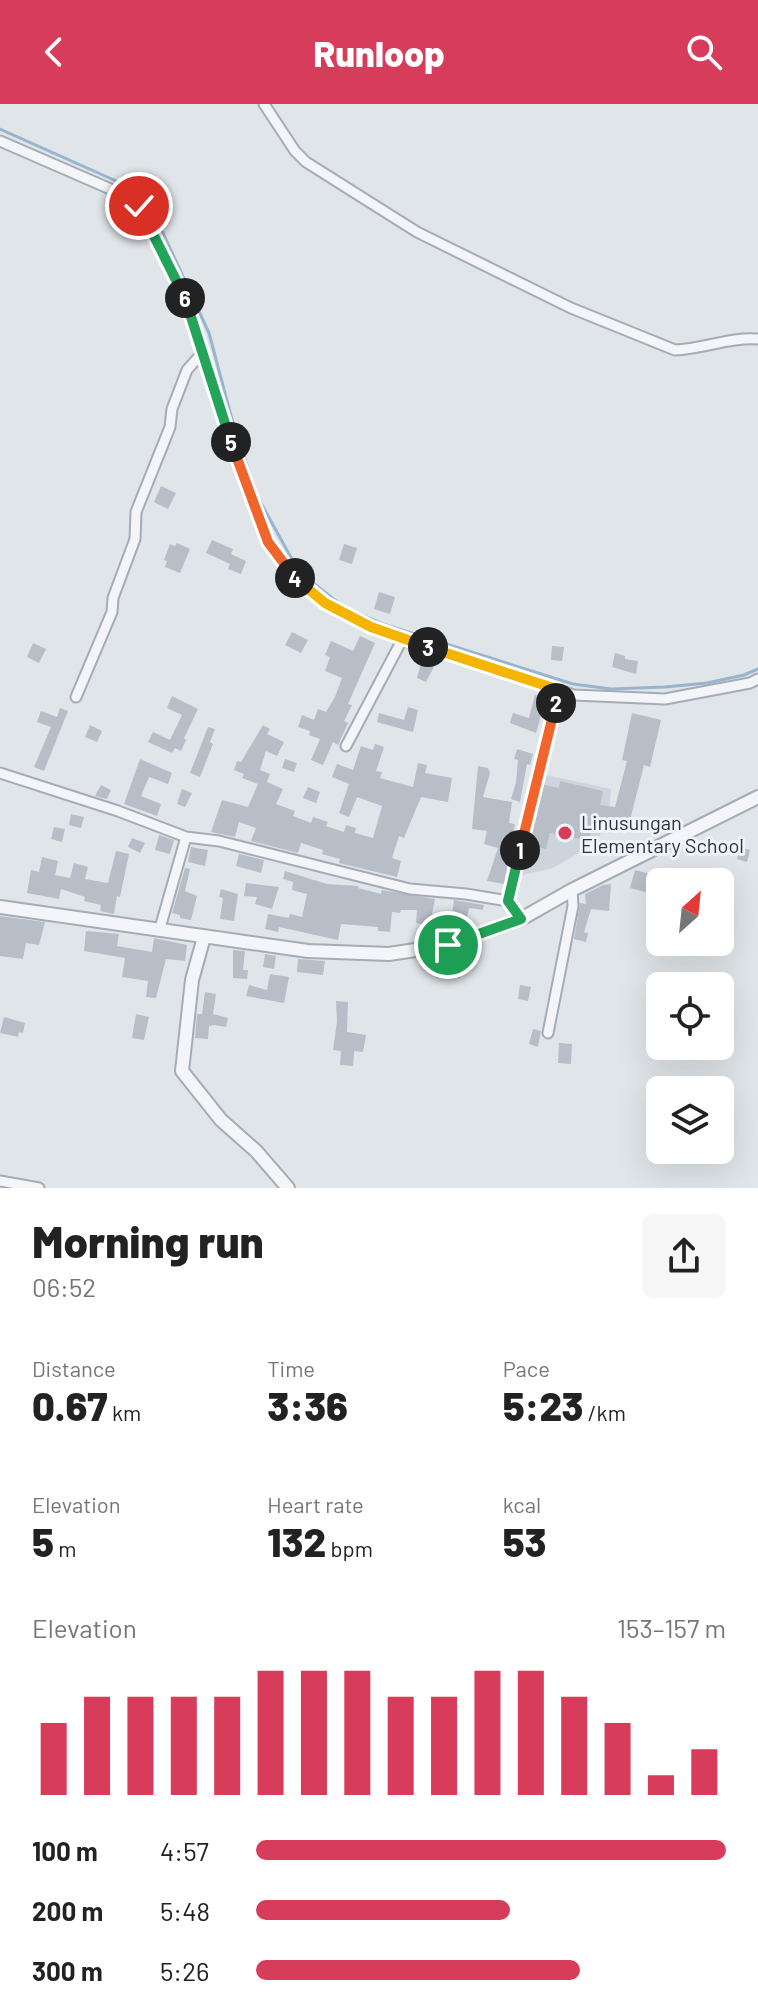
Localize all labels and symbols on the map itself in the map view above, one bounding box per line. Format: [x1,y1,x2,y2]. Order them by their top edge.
pin [105,172,173,240]
pin: 6 [165,278,205,318]
pin: 5 [211,422,251,462]
pin: 4 [275,558,315,598]
pin: 3 [408,627,448,667]
pin: 2 [536,683,576,723]
place label: Linusungan Elementary School [581,810,744,857]
marker: Linusungan Elementary School [556,824,574,842]
pin: 1 [500,830,540,870]
north arrow [646,868,734,956]
pin [414,911,482,979]

